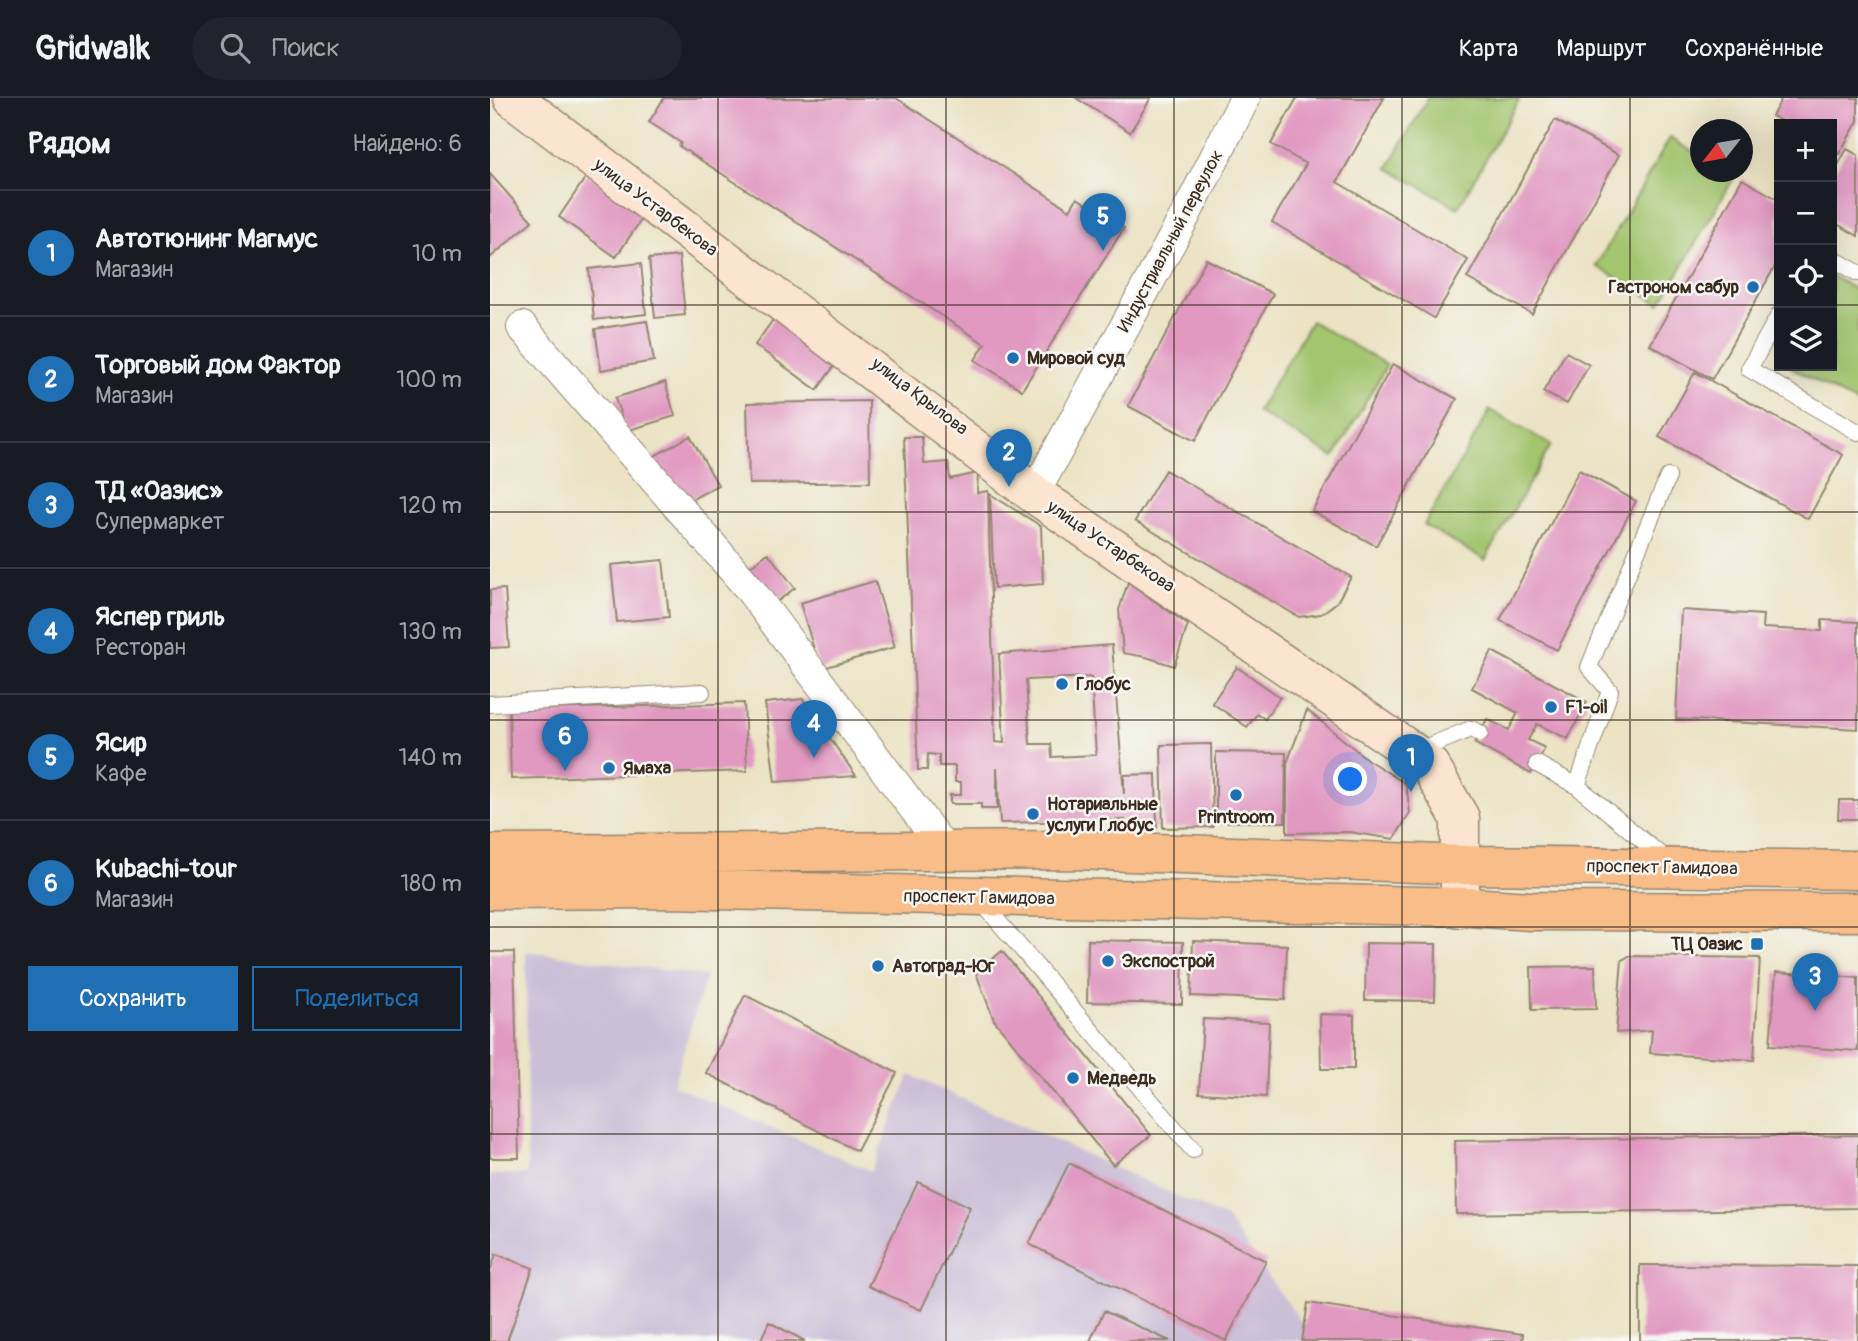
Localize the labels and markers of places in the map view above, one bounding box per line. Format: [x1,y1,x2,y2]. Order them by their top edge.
pin: 5 [1080,193,1126,251]
place label: Гастроном сабур [1608,276,1740,299]
marker: Гастроном сабур [1745,279,1761,295]
place label: Мировой суд [1027,347,1125,370]
marker: Мировой суд [1005,350,1021,366]
pin: 2 [986,429,1032,487]
place label: Глобус [1076,673,1131,696]
marker: Глобус [1054,676,1070,692]
place label: F1-oil [1565,696,1608,719]
marker: F1-oil [1543,699,1559,715]
pin: 4 [791,700,837,758]
pin: 6 [542,713,588,771]
pin: 1 [1388,734,1434,792]
place label: Ямаха [623,757,672,780]
marker: Ямаха [601,760,617,776]
marker: Printroom [1228,787,1244,803]
place label: Нотариальные услуги Глобус [1046,793,1159,837]
marker: Нотариальные услуги Глобус [1025,806,1041,822]
place label: Printroom [1197,806,1275,829]
place label: ТЦ Оазис [1670,933,1743,956]
marker: ТЦ Оазис [1749,936,1765,952]
place label: Экспострой [1122,950,1215,973]
marker: Экспострой [1100,953,1116,969]
pin: 3 [1792,953,1838,1011]
place label: Автоград-Юг [892,955,995,978]
marker: Автоград-Юг [870,958,886,974]
place label: Медведь [1087,1067,1156,1090]
marker: Медведь [1065,1070,1081,1086]

